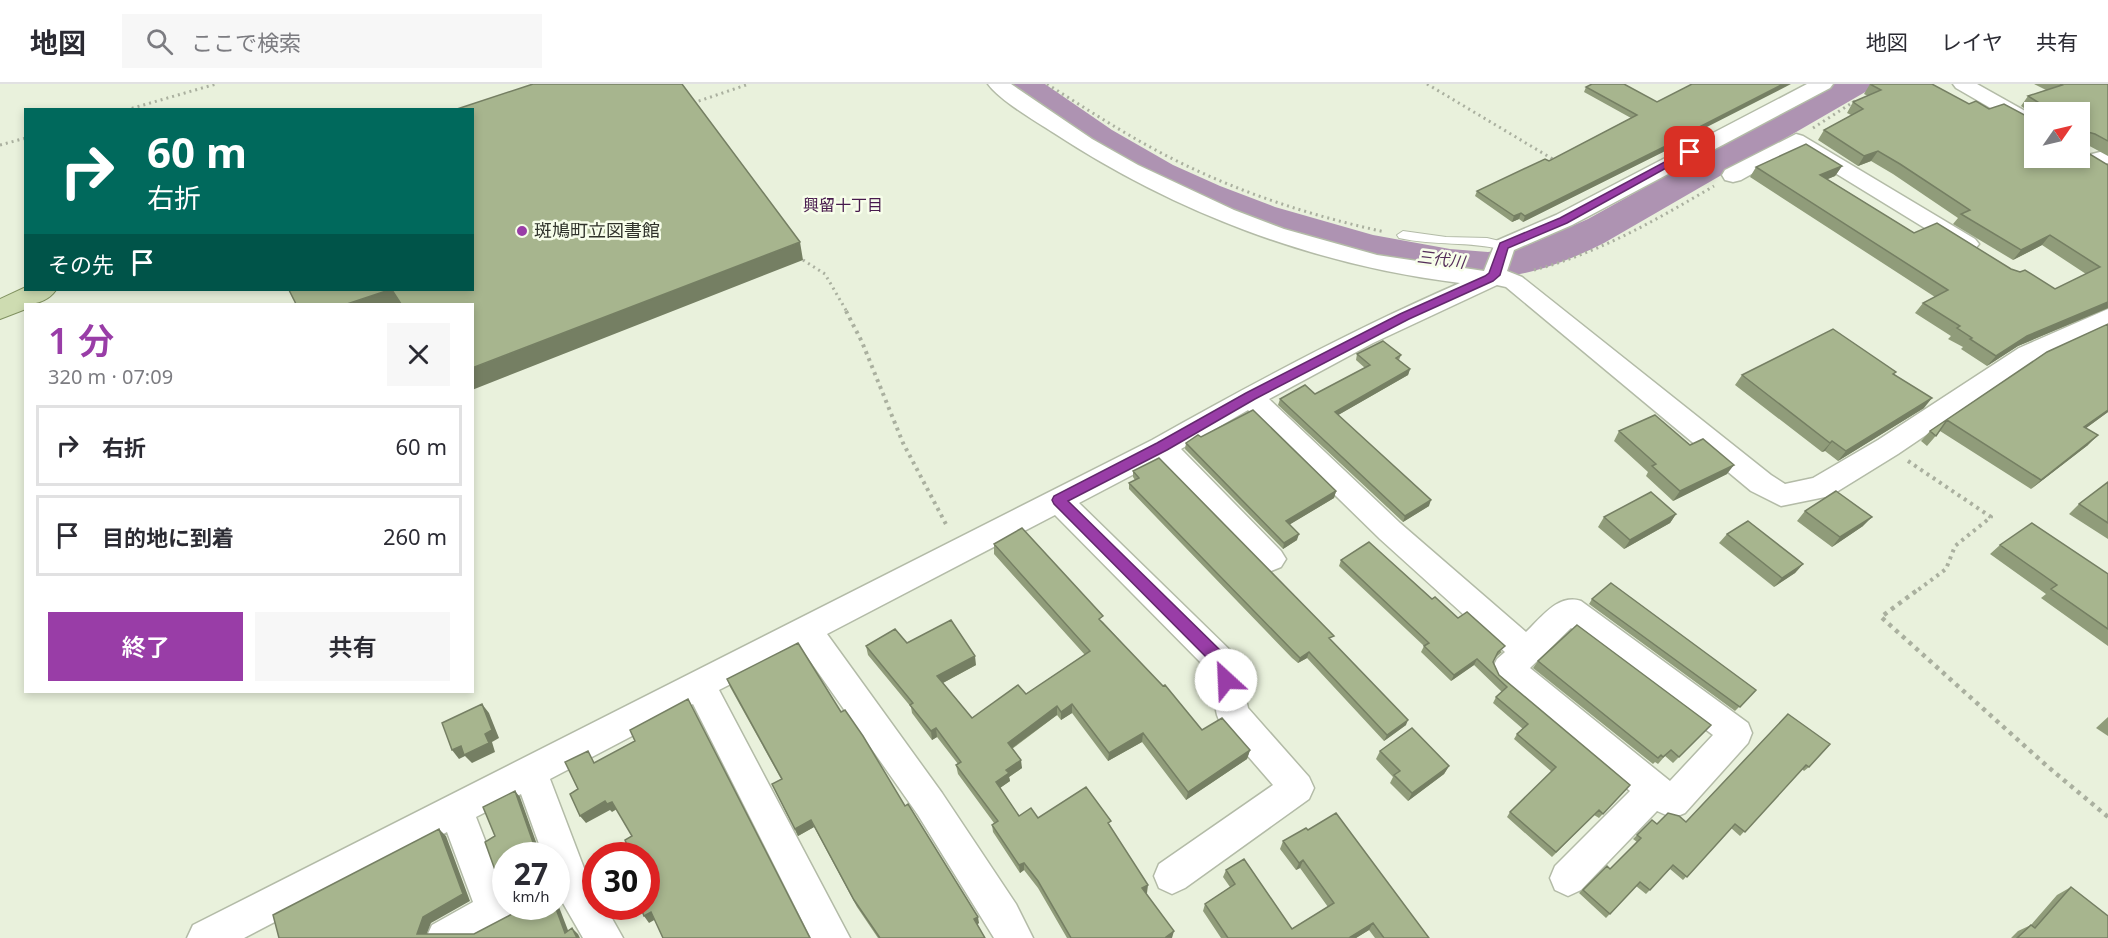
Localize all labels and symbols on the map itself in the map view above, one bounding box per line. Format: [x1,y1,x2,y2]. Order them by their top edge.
north arrow [2024,102,2090,168]
pin [1664,126,1715,177]
district label: 興留十丁目 [803,194,883,216]
place label: 斑鳩町立図書館 [534,218,660,242]
marker: 斑鳩町立図書館 [515,224,529,238]
water label: 三代川 [1416,245,1468,273]
position arrow [1194,648,1258,712]
speed limit sign: 30 [582,842,660,920]

